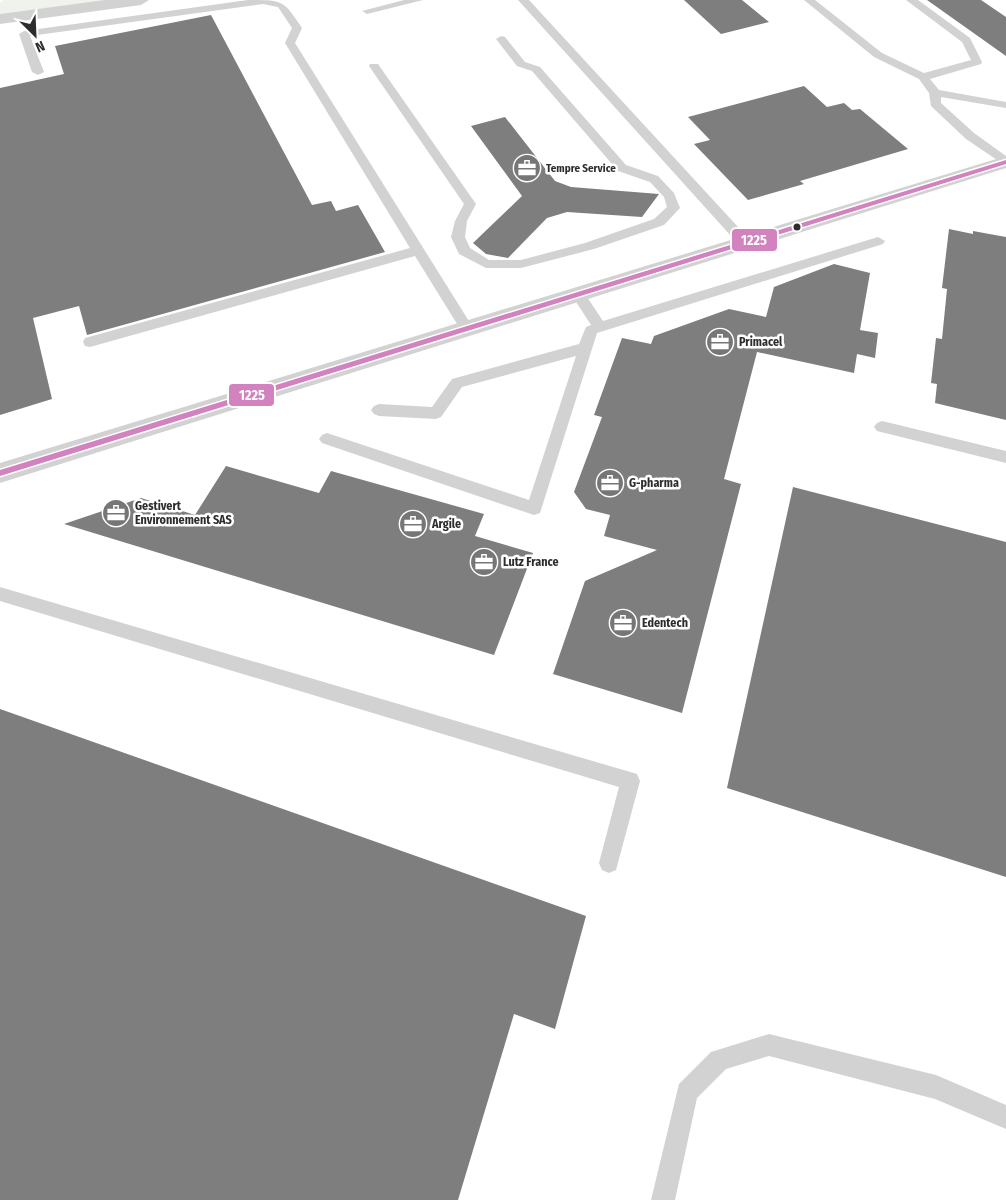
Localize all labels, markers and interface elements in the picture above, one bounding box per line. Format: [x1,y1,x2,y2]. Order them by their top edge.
north arrow [10,10,60,60]
text: N [33,37,47,56]
office icon: Tempre Service [512,153,542,183]
place label: Tempre Service [546,162,616,175]
unlabelled marker [792,222,802,232]
line badge: 1225 [731,228,778,252]
text: 1225 [741,232,767,249]
office icon: Primacel [705,327,735,357]
place label: Primacel [739,335,783,349]
line badge: 1225 [228,383,275,407]
text: 1225 [239,387,265,404]
office icon: G-pharma [595,468,625,498]
place label: G-pharma [629,476,679,490]
office icon: Gestivert Environnement SAS [101,498,131,528]
place label: Gestivert Environnement SAS [135,499,232,527]
office icon: Argile [398,509,428,539]
place label: Argile [431,517,461,531]
office icon: Lutz France [469,547,499,577]
place label: Lutz France [503,555,559,569]
office icon: Edentech [608,608,638,638]
place label: Edentech [642,616,688,630]

